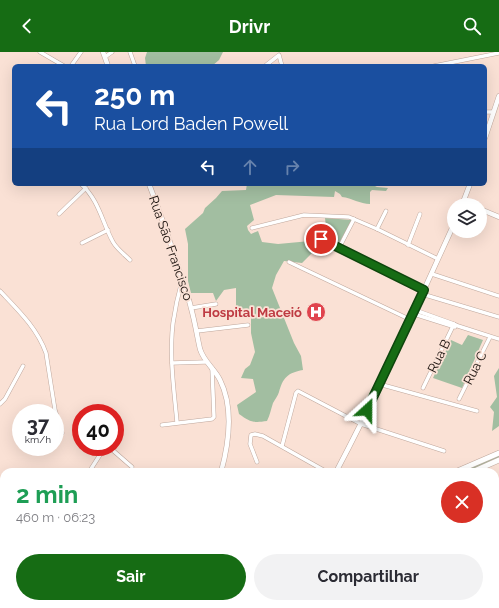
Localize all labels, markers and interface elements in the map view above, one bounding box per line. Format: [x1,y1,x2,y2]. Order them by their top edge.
icon: back [16,15,38,37]
icon: search [461,15,483,37]
text: Drivr [229,16,270,37]
text: 250 m [94,79,175,112]
icon: left [28,80,80,132]
text: Rua Lord Baden Powell [94,113,288,134]
icon: left [197,156,219,178]
icon: ahead [239,156,261,178]
icon: right [281,156,303,178]
street label: Rua São Francisco [146,194,196,303]
map controls [447,198,487,238]
button: layers [447,198,487,238]
pin [304,222,338,256]
icon: arrive [310,228,332,250]
hospital icon: Hospital Maceió [305,301,327,323]
place label: Hospital Maceió [202,305,302,320]
street label: Rua B [425,337,454,375]
street label: Rua C [460,349,490,387]
position arrow [346,389,388,431]
speed limit sign: 40 [72,404,124,456]
text: 37 [27,413,49,437]
text: km/h [25,434,51,445]
text: 2 min [16,480,78,509]
button: close [441,481,483,523]
text: 460 m · 06:23 [16,510,95,525]
button: Sair [16,554,246,600]
button: Compartilhar [254,554,483,600]

